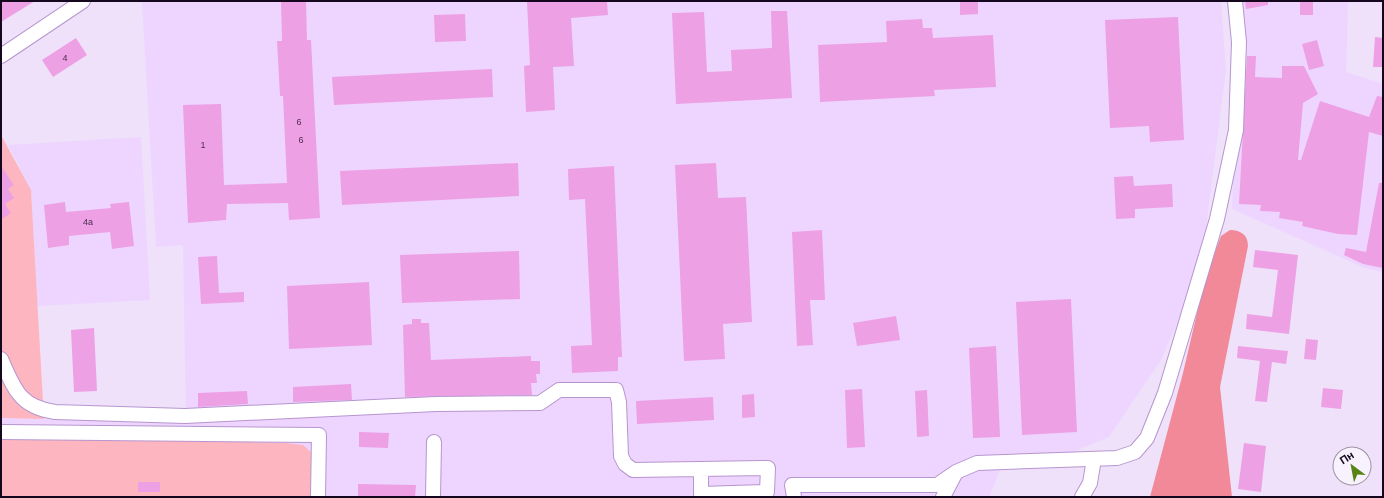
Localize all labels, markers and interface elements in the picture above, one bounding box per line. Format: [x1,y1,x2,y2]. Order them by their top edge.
house number: 4 [62,53,68,63]
house number: 6 [296,117,302,127]
house number: 6 [298,135,304,145]
house number: 1 [200,140,206,150]
house number: 4а [83,217,93,227]
north arrow [1332,446,1372,486]
text: Пн [1337,449,1356,466]

